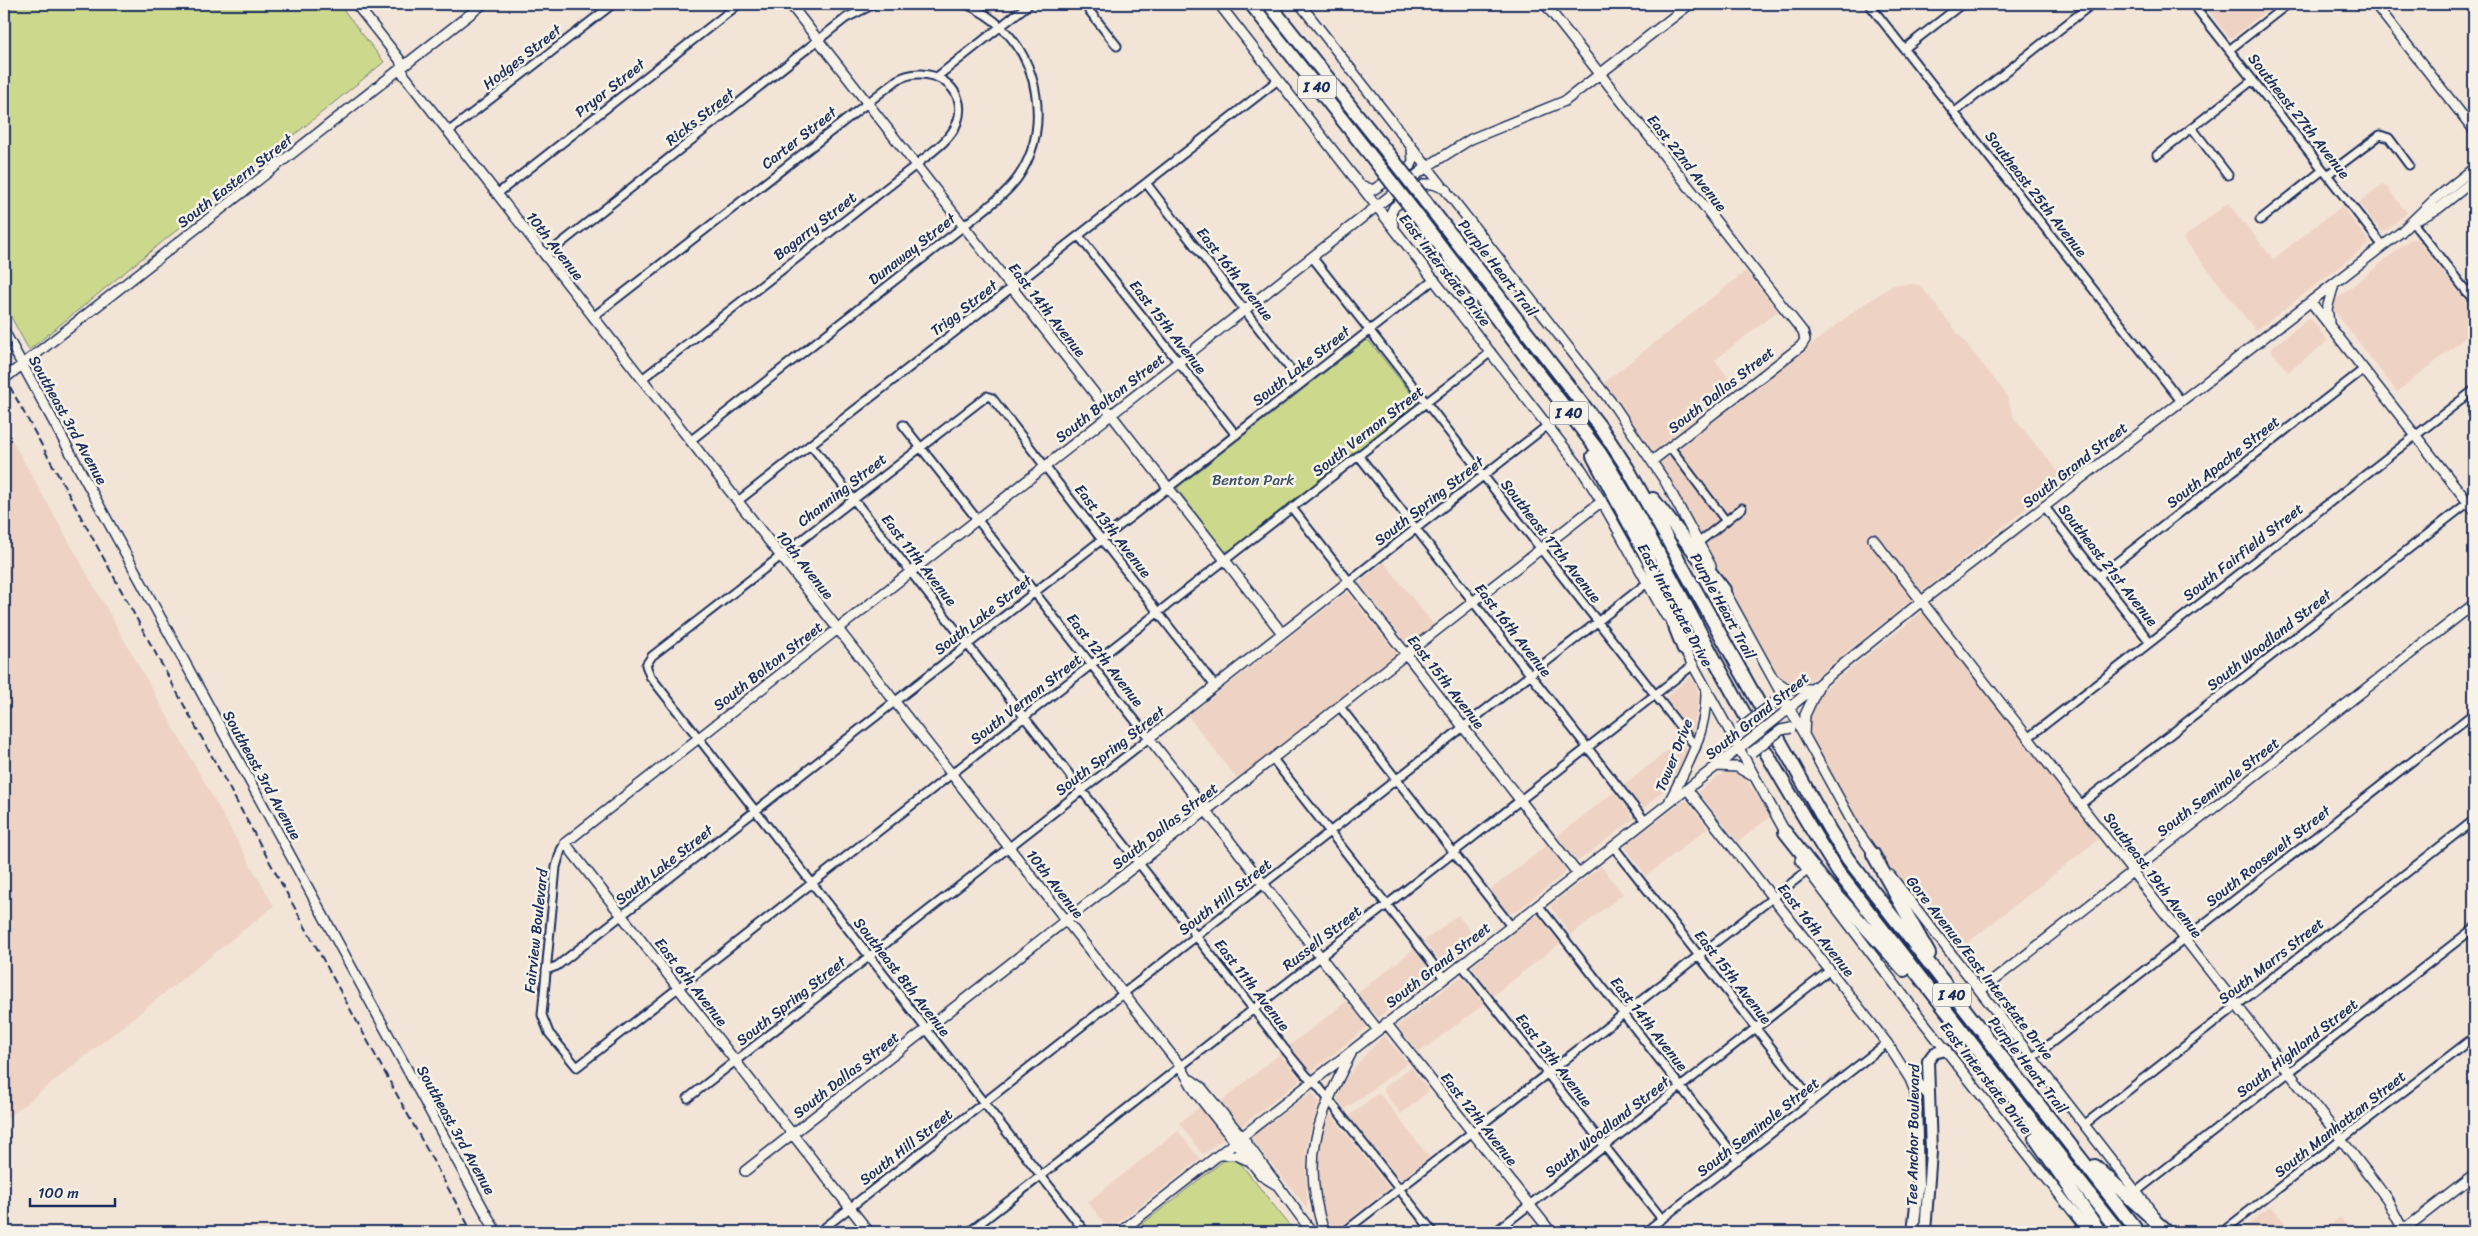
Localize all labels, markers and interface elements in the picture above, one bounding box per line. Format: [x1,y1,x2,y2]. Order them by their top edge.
street label: Hodges Street [477,17,568,96]
street label: Southeast 27th Avenue [2241,47,2357,185]
street label: Pryor Street [569,51,652,124]
road number: I 40 [1298,75,1336,98]
street label: Ricks Street [660,81,741,153]
street label: Carter Street [755,99,843,176]
street label: East 22nd Avenue [1640,108,1734,218]
street label: Southeast 25th Avenue [1978,125,2094,263]
street label: South Eastern Street [171,127,299,235]
street label: Bagarry Street [768,185,863,267]
street label: 10th Avenue [519,206,591,286]
street label: Dunaway Street [862,206,962,292]
street label: East Interstate Drive [1392,208,1498,333]
street label: Purple Heart Trail [1451,213,1545,323]
street label: East 16th Avenue [1190,221,1280,327]
street label: East 14th Avenue [1001,257,1093,363]
street label: Trigg Street [925,273,1004,343]
street label: East 15th Avenue [1122,274,1214,380]
street label: South Lake Street [1246,318,1357,413]
street label: South Dallas Street [1662,340,1781,440]
street label: South Bolton Street [1049,346,1171,449]
street label: Southeast 3rd Avenue [21,350,115,490]
street label: South Vernon Street [1306,378,1430,483]
road number: I 40 [1550,402,1588,424]
street label: South Apache Street [2160,409,2286,515]
street label: South Grand Street [2016,415,2134,515]
street label: Channing Street [791,446,893,534]
street label: South Spring Street [1368,449,1491,553]
park label: Benton Park [1212,467,1294,493]
street label: Southeast 17th Avenue [1494,473,1608,609]
street label: East 13th Avenue [1068,478,1158,584]
street label: South Fairfield Street [2177,496,2310,608]
street label: Southeast 21st Avenue [2051,498,2165,632]
street label: East 11th Avenue [874,508,964,612]
street label: 10th Avenue [769,525,841,605]
street label: East Interstate Drive [1630,538,1720,672]
street label: Purple Heart Trail [1683,548,1763,665]
street label: South Lake Street [928,567,1039,662]
street label: East 16th Avenue [1468,577,1558,683]
street label: South Woodland Street [2201,582,2338,697]
street label: East 12th Avenue [1060,607,1150,713]
street label: South Bolton Street [707,614,829,717]
street label: East 15th Avenue [1400,629,1492,735]
street label: South Vernon Street [964,646,1088,751]
street label: South Grand Street [1699,665,1815,767]
street label: South Spring Street [1049,699,1172,803]
street label: Southeast 3rd Avenue [215,705,309,845]
street label: Tower Drive [1648,714,1701,795]
street label: South Seminole Street [2151,730,2286,844]
street label: South Dallas Street [1106,776,1225,876]
street label: South Roosevelt Street [2200,798,2337,913]
street label: Southeast 19th Avenue [2097,806,2209,944]
street label: South Lake Street [609,817,720,912]
street label: 10th Avenue [1019,844,1091,924]
street label: South Hill Street [1172,852,1278,942]
street label: Fairview Boulevard [517,867,556,994]
street label: Gore Avenue/East Interstate Drive [1899,870,2061,1066]
street label: East 16th Avenue [1771,877,1861,983]
street label: Russell Street [1276,898,1368,978]
street label: Southeast 8th Avenue [847,911,957,1043]
street label: South Marrs Street [2212,911,2330,1011]
street label: South Grand Street [1379,915,1497,1015]
street label: East 15th Avenue [1687,924,1779,1030]
street label: East 6th Avenue [648,932,734,1032]
street label: East 11th Avenue [1207,933,1297,1037]
street label: South Spring Street [730,949,853,1053]
street label: East 14th Avenue [1603,971,1695,1077]
road number: I 40 [1933,984,1971,1006]
street label: South Highland Street [2230,991,2364,1104]
street label: East 13th Avenue [1509,1007,1599,1113]
street label: Purple Heart Trail [1981,1010,2075,1120]
street label: East Interstate Drive [1933,1016,2039,1141]
street label: South Dallas Street [787,1025,906,1125]
street label: Southeast 3rd Avenue [409,1060,503,1200]
street label: Tee Anchor Boulevard [1899,1063,1927,1206]
street label: South Manhattan Street [2268,1064,2412,1184]
street label: East 12th Avenue [1434,1066,1524,1172]
street label: South Woodland Street [1539,1069,1676,1184]
street label: South Seminole Street [1691,1070,1826,1184]
street label: South Hill Street [853,1102,959,1192]
scale bar [30,1176,115,1208]
text: 100 m [38,1180,79,1206]

